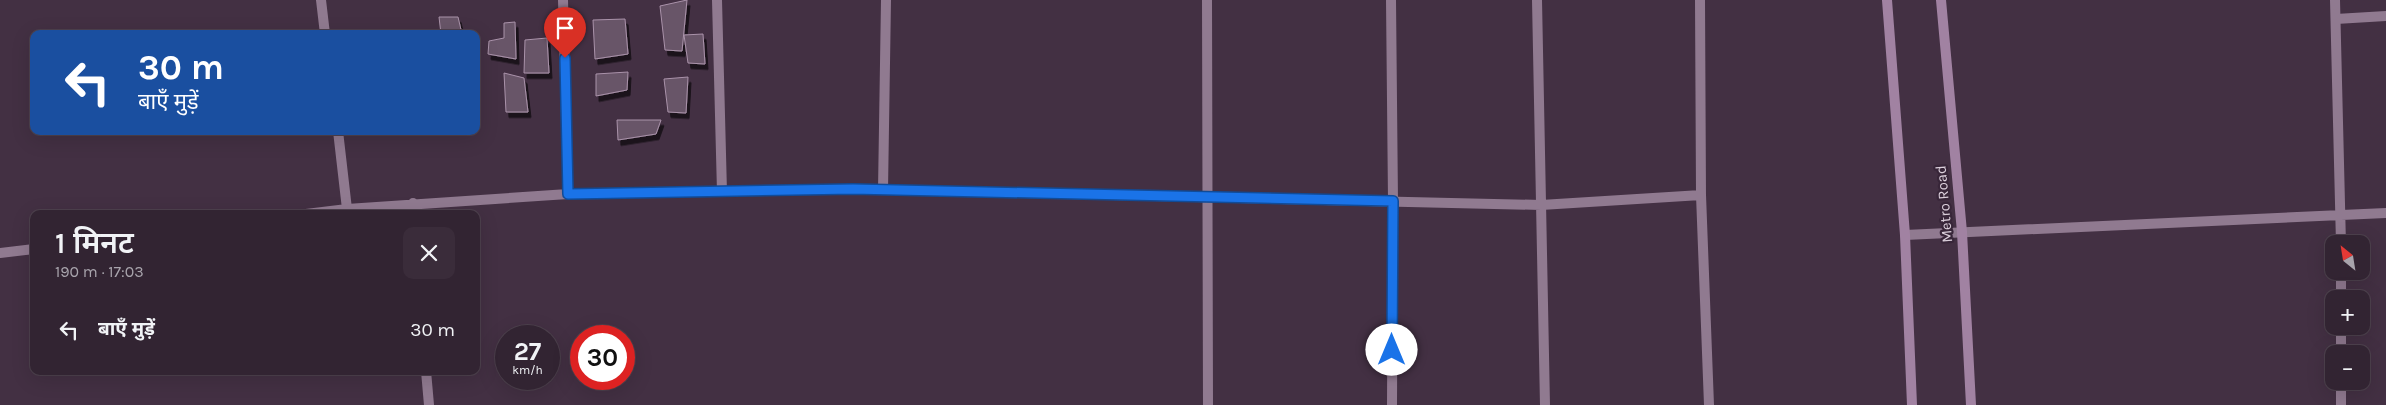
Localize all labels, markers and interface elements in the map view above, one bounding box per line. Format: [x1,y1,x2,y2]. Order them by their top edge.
pin [544,7,586,58]
icon: arrive [551,14,579,42]
text: 30 m [138,47,224,88]
icon: left [55,50,120,115]
text: बाएँ मुड़ें [138,89,199,115]
street label: Metro Road [1932,164,1956,244]
text: 1 मिनट [55,225,134,261]
button: close [403,227,455,279]
north arrow [2325,235,2370,280]
map controls [2325,235,2370,390]
text: 190 m · 17:03 [55,262,144,281]
button: + [2325,290,2370,335]
icon: left [55,316,83,344]
text: बाएँ मुड़ें [98,318,155,340]
text: 30 m [410,319,455,341]
position arrow [1365,323,1417,375]
speed limit sign: 30 [570,325,635,390]
text: 27 [514,337,541,366]
button: − [2325,345,2370,390]
text: km/h [512,363,543,377]

